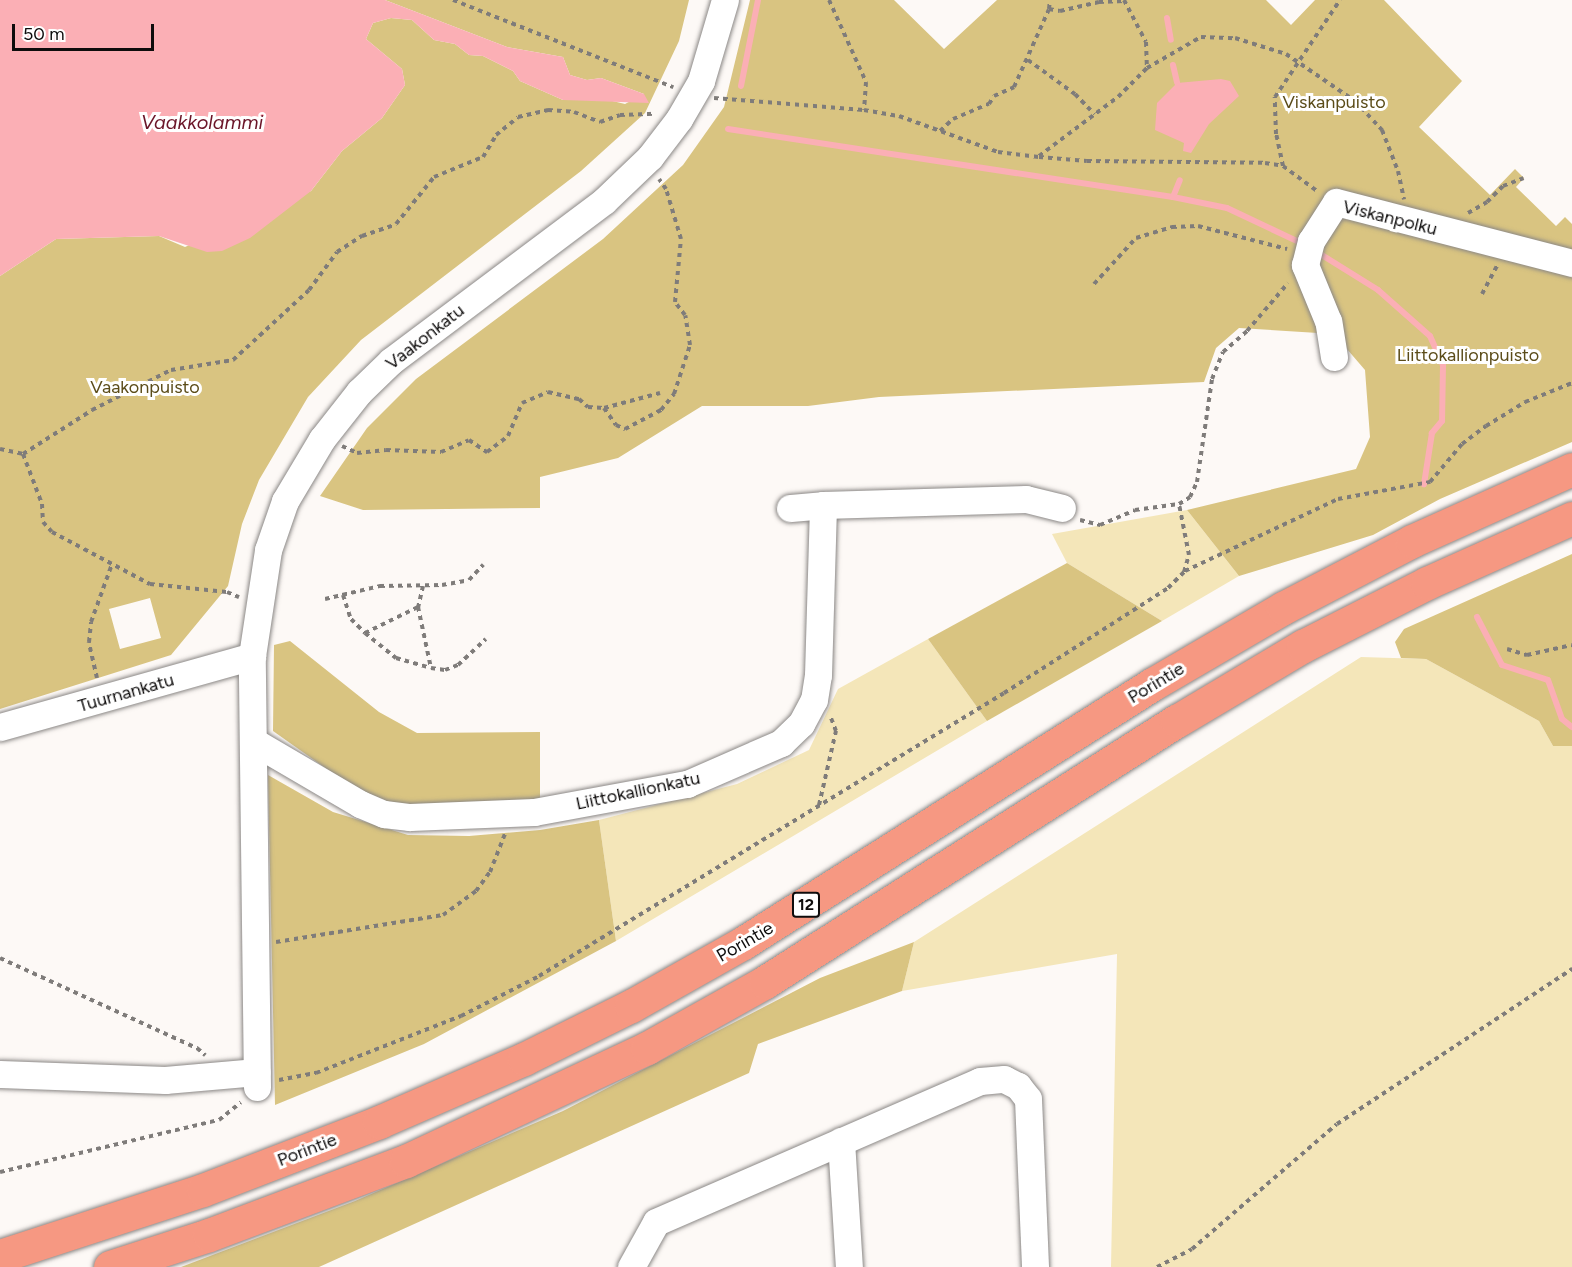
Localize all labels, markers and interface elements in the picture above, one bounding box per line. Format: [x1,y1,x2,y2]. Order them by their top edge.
scale bar [15,12,158,50]
text: 50 m [23,23,65,45]
park label: Viskanpuisto [1282,91,1386,113]
water label: Vaakkolammi [141,110,263,134]
street label: Viskanpolku [1341,196,1439,240]
street label: Vaakonkatu [381,300,469,374]
park label: Liittokallionpuisto [1397,344,1539,366]
park label: Vaakonpuisto [90,376,200,398]
street label: Porintie [1124,658,1188,708]
street label: Tuurnankatu [75,669,177,717]
street label: Liittokallionkatu [574,767,702,815]
road number: 12 [791,892,821,918]
street label: Porintie [713,917,777,967]
street label: Porintie [274,1129,340,1171]

